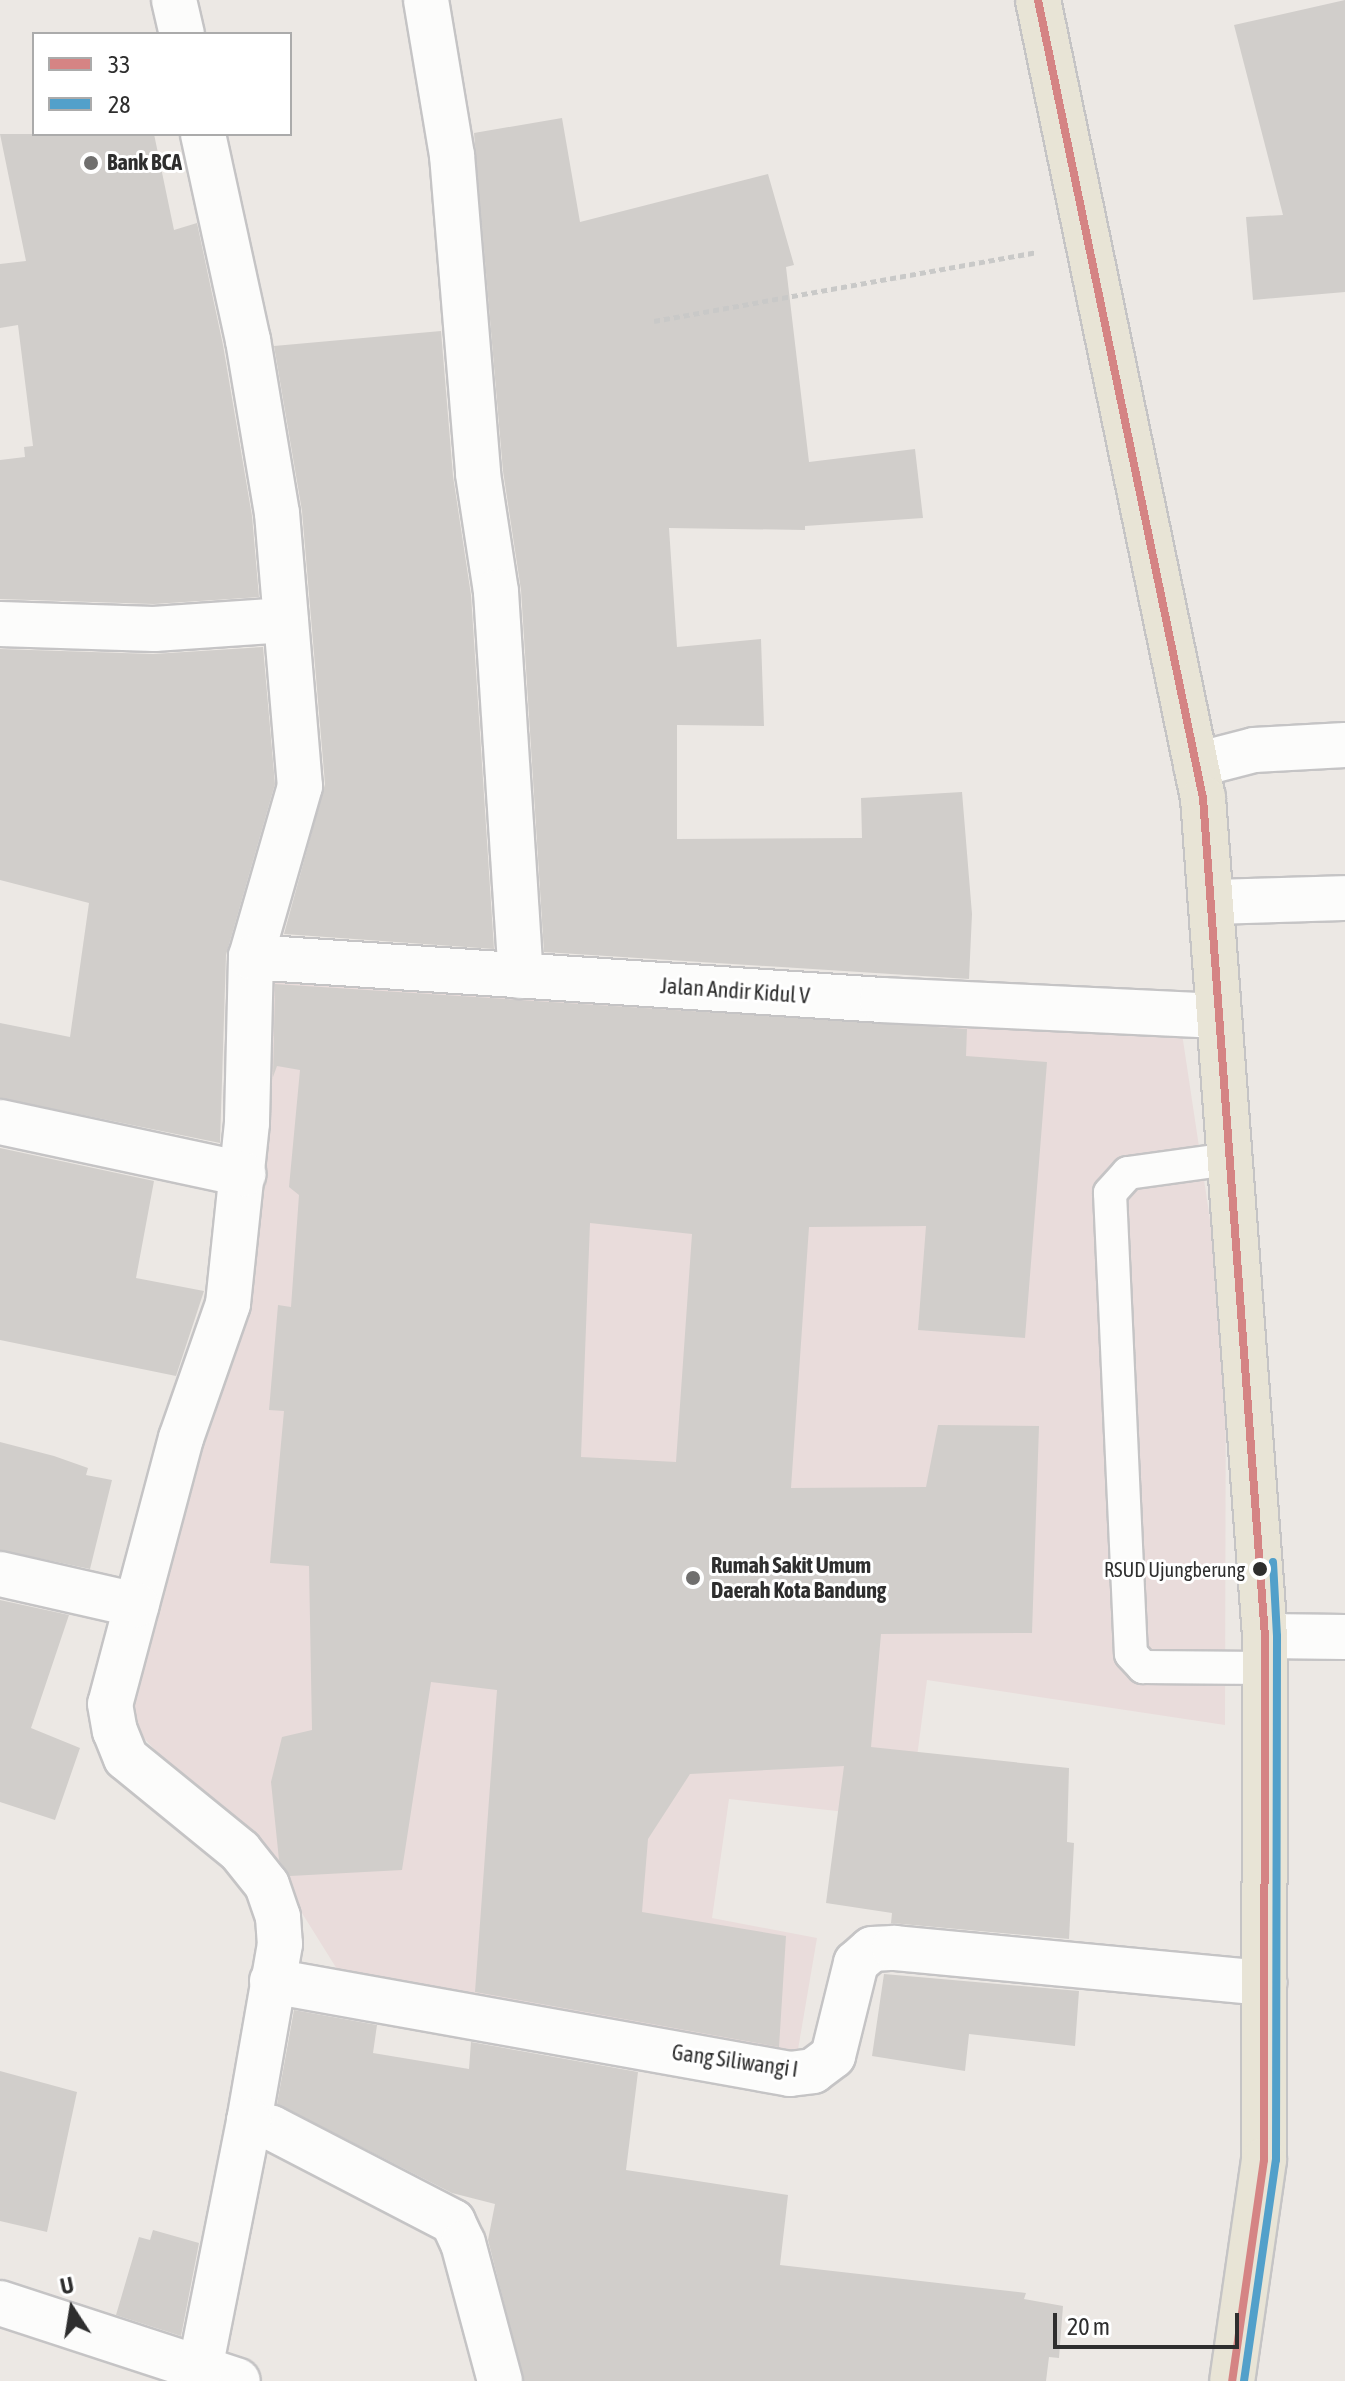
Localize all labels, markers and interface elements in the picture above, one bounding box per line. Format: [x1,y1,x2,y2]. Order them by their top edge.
legend [32,32,292,136]
text: 33 [108,51,131,78]
text: 28 [108,91,131,118]
place label: Bank BCA [107,150,182,176]
marker: Bank BCA [82,154,100,172]
street label: Jalan Andir Kidul V [659,973,811,1009]
place label: Rumah Sakit Umum Daerah Kota Bandung [711,1552,886,1604]
place label: RSUD Ujungberung [1104,1557,1245,1581]
marker: RSUD Ujungberung [1252,1561,1268,1577]
marker: Rumah Sakit Umum Daerah Kota Bandung [682,1567,704,1589]
street label: Gang Siliwangi I [670,2039,800,2083]
north arrow [32,2269,112,2349]
text: U [58,2271,76,2300]
scale bar [1057,2297,1243,2347]
text: 20 m [1067,2313,1110,2340]

